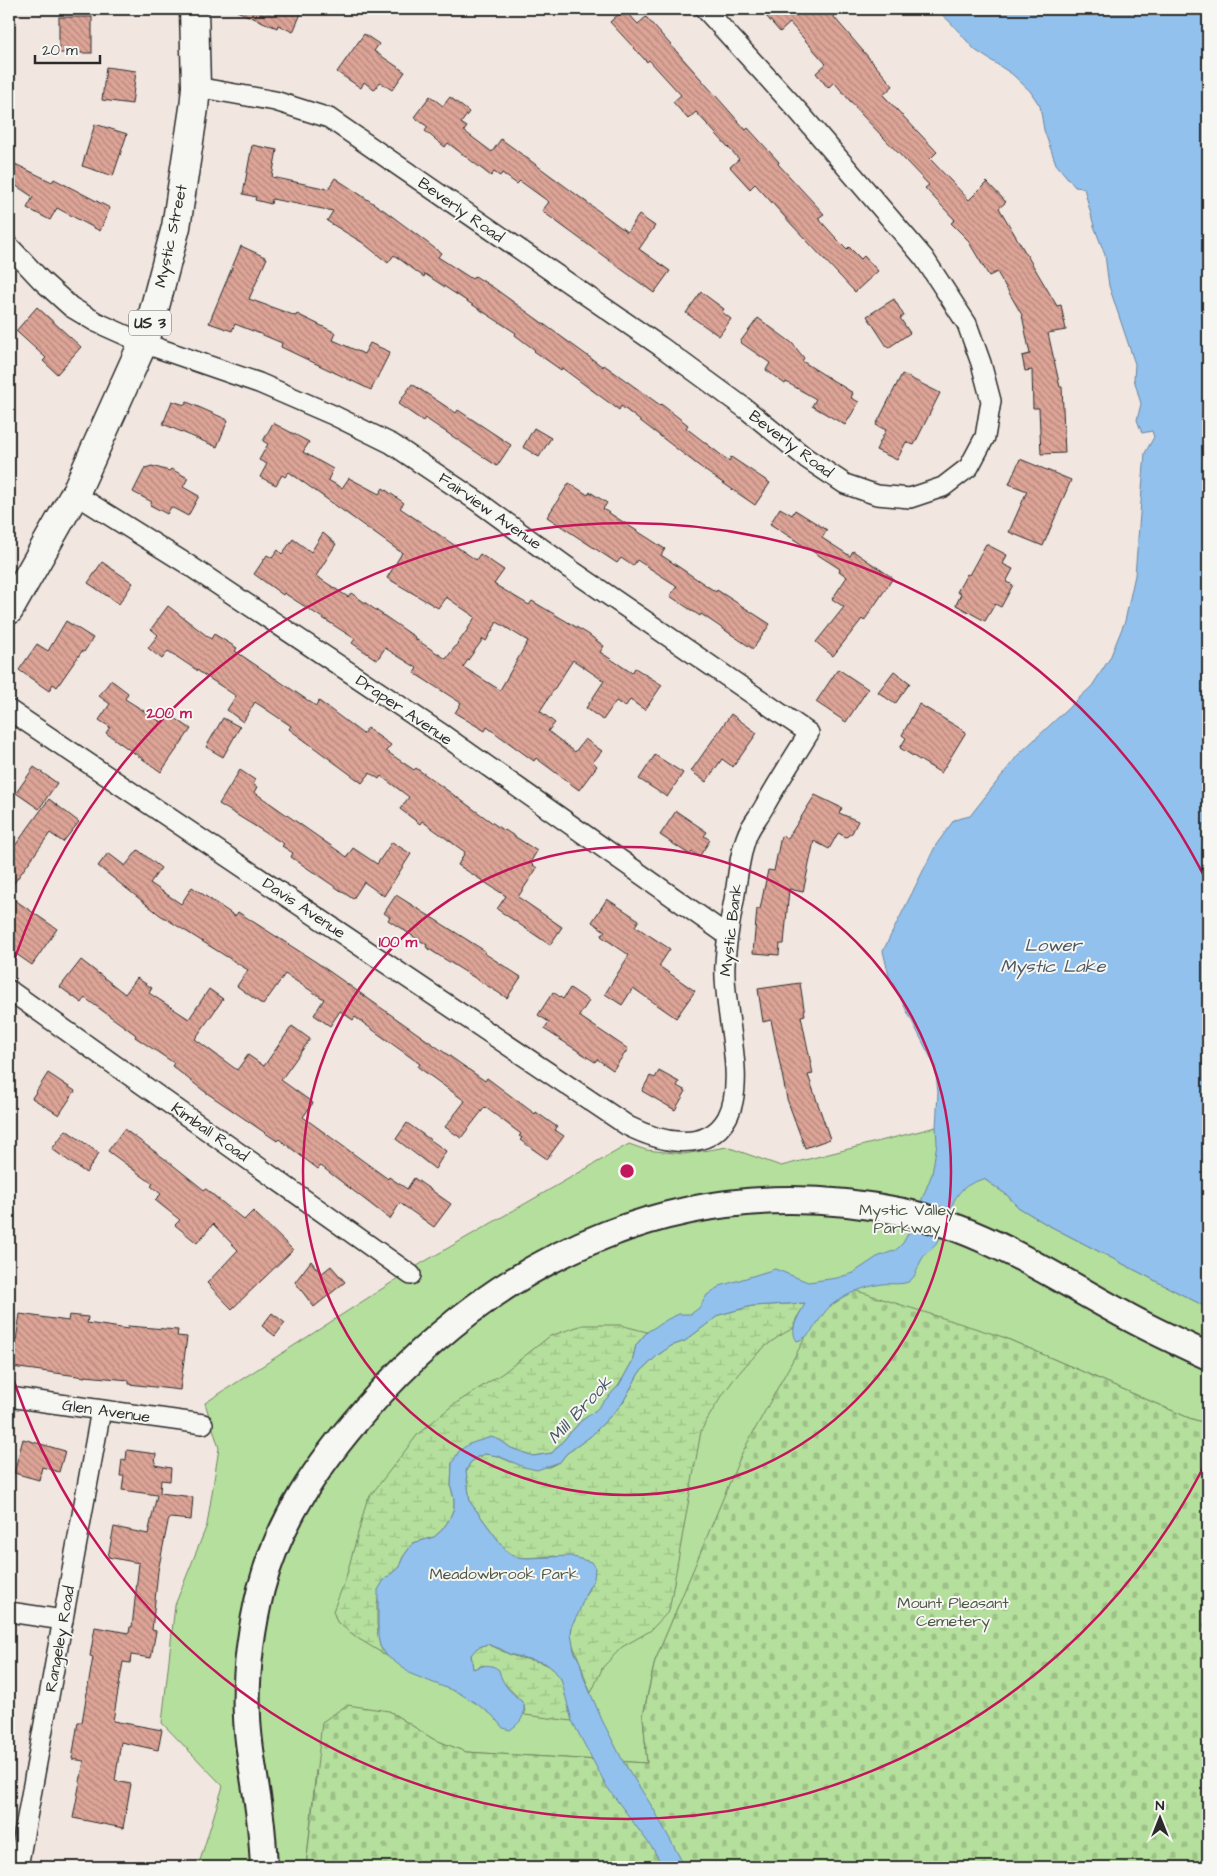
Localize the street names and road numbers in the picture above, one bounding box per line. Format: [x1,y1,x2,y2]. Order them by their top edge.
street label: Beverly Road [413,172,508,249]
street label: Mystic Street [149,182,194,290]
road number: US 3 [129,310,171,336]
street label: Beverly Road [744,405,838,484]
street label: Fairview Avenue [434,467,546,555]
street label: Draper Avenue [351,670,457,751]
street label: Davis Avenue [258,872,350,944]
street label: Mystic Bank [714,882,749,978]
street label: Kimball Road [167,1097,253,1167]
street label: Glen Avenue [61,1394,152,1428]
street label: Rangeley Road [40,1584,81,1694]

